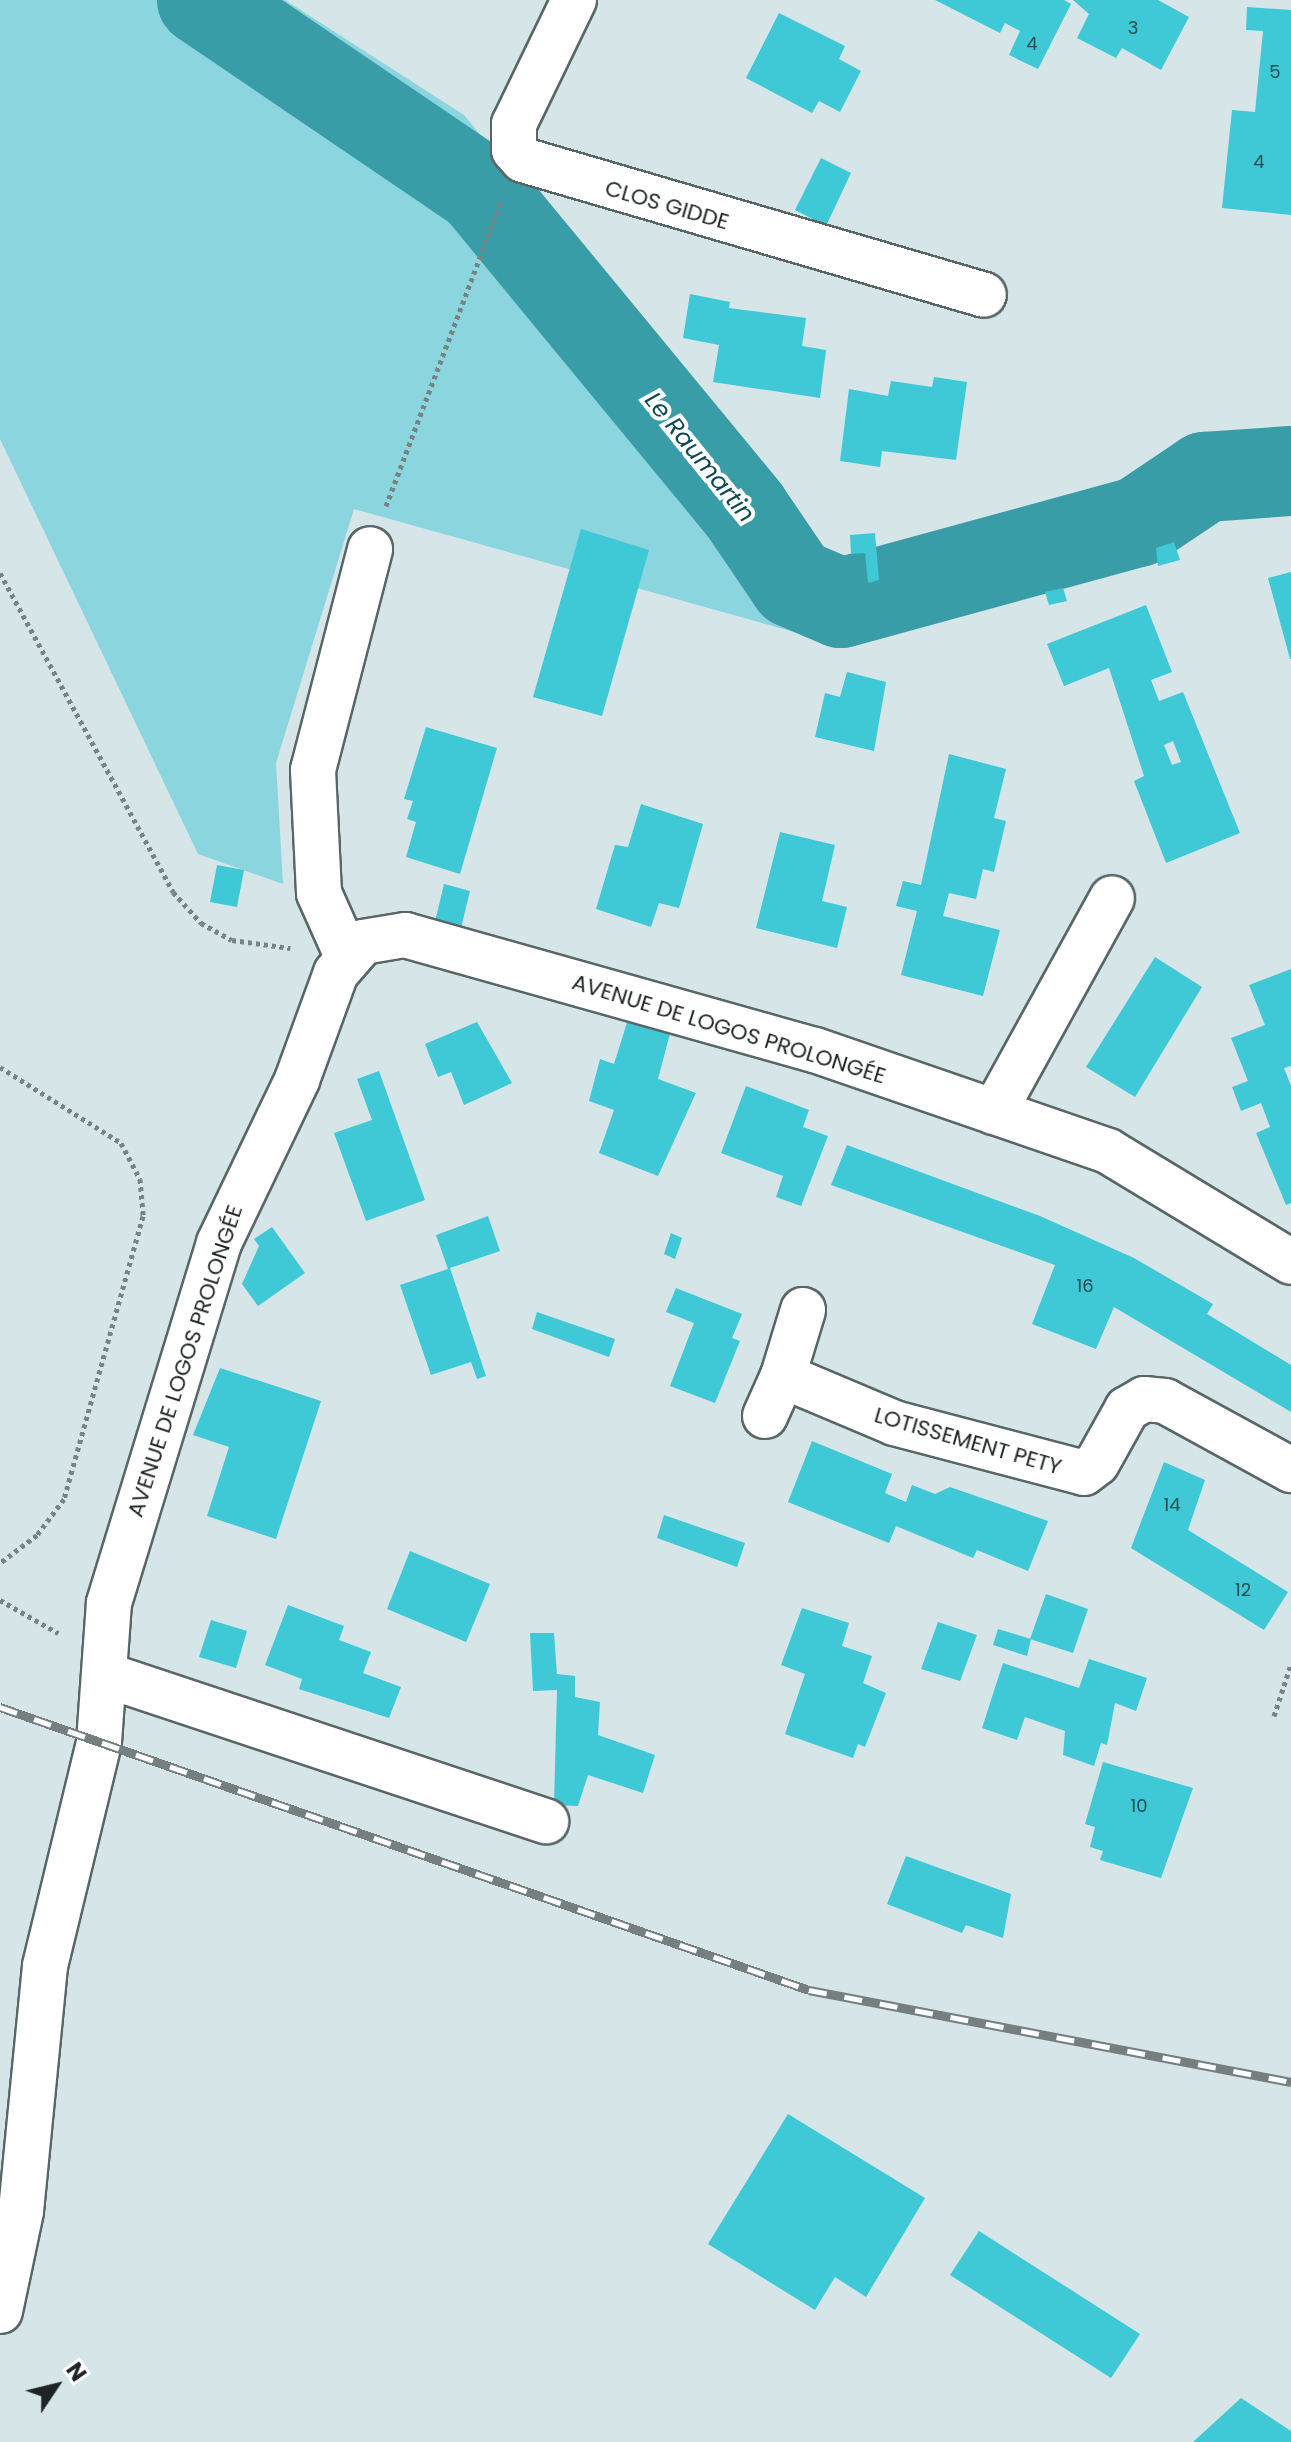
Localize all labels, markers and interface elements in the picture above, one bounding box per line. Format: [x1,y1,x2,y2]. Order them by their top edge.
house number: 3 [1128,17,1138,39]
house number: 4 [1026,33,1038,55]
house number: 5 [1269,61,1281,83]
house number: 4 [1253,151,1265,173]
street label: CLOS GIDDE [602,175,732,235]
water label: Le Raumartin [639,386,761,528]
street label: AVENUE DE LOGOS PROLONGÉE [569,969,889,1089]
street label: AVENUE DE LOGOS PROLONGÉE [122,1202,248,1520]
house number: 16 [1076,1275,1094,1297]
street label: LOTISSEMENT PETY [871,1402,1065,1480]
house number: 14 [1163,1494,1181,1516]
house number: 12 [1235,1579,1251,1601]
house number: 10 [1130,1795,1148,1817]
north arrow [16,2346,96,2426]
text: N [59,2356,94,2388]

